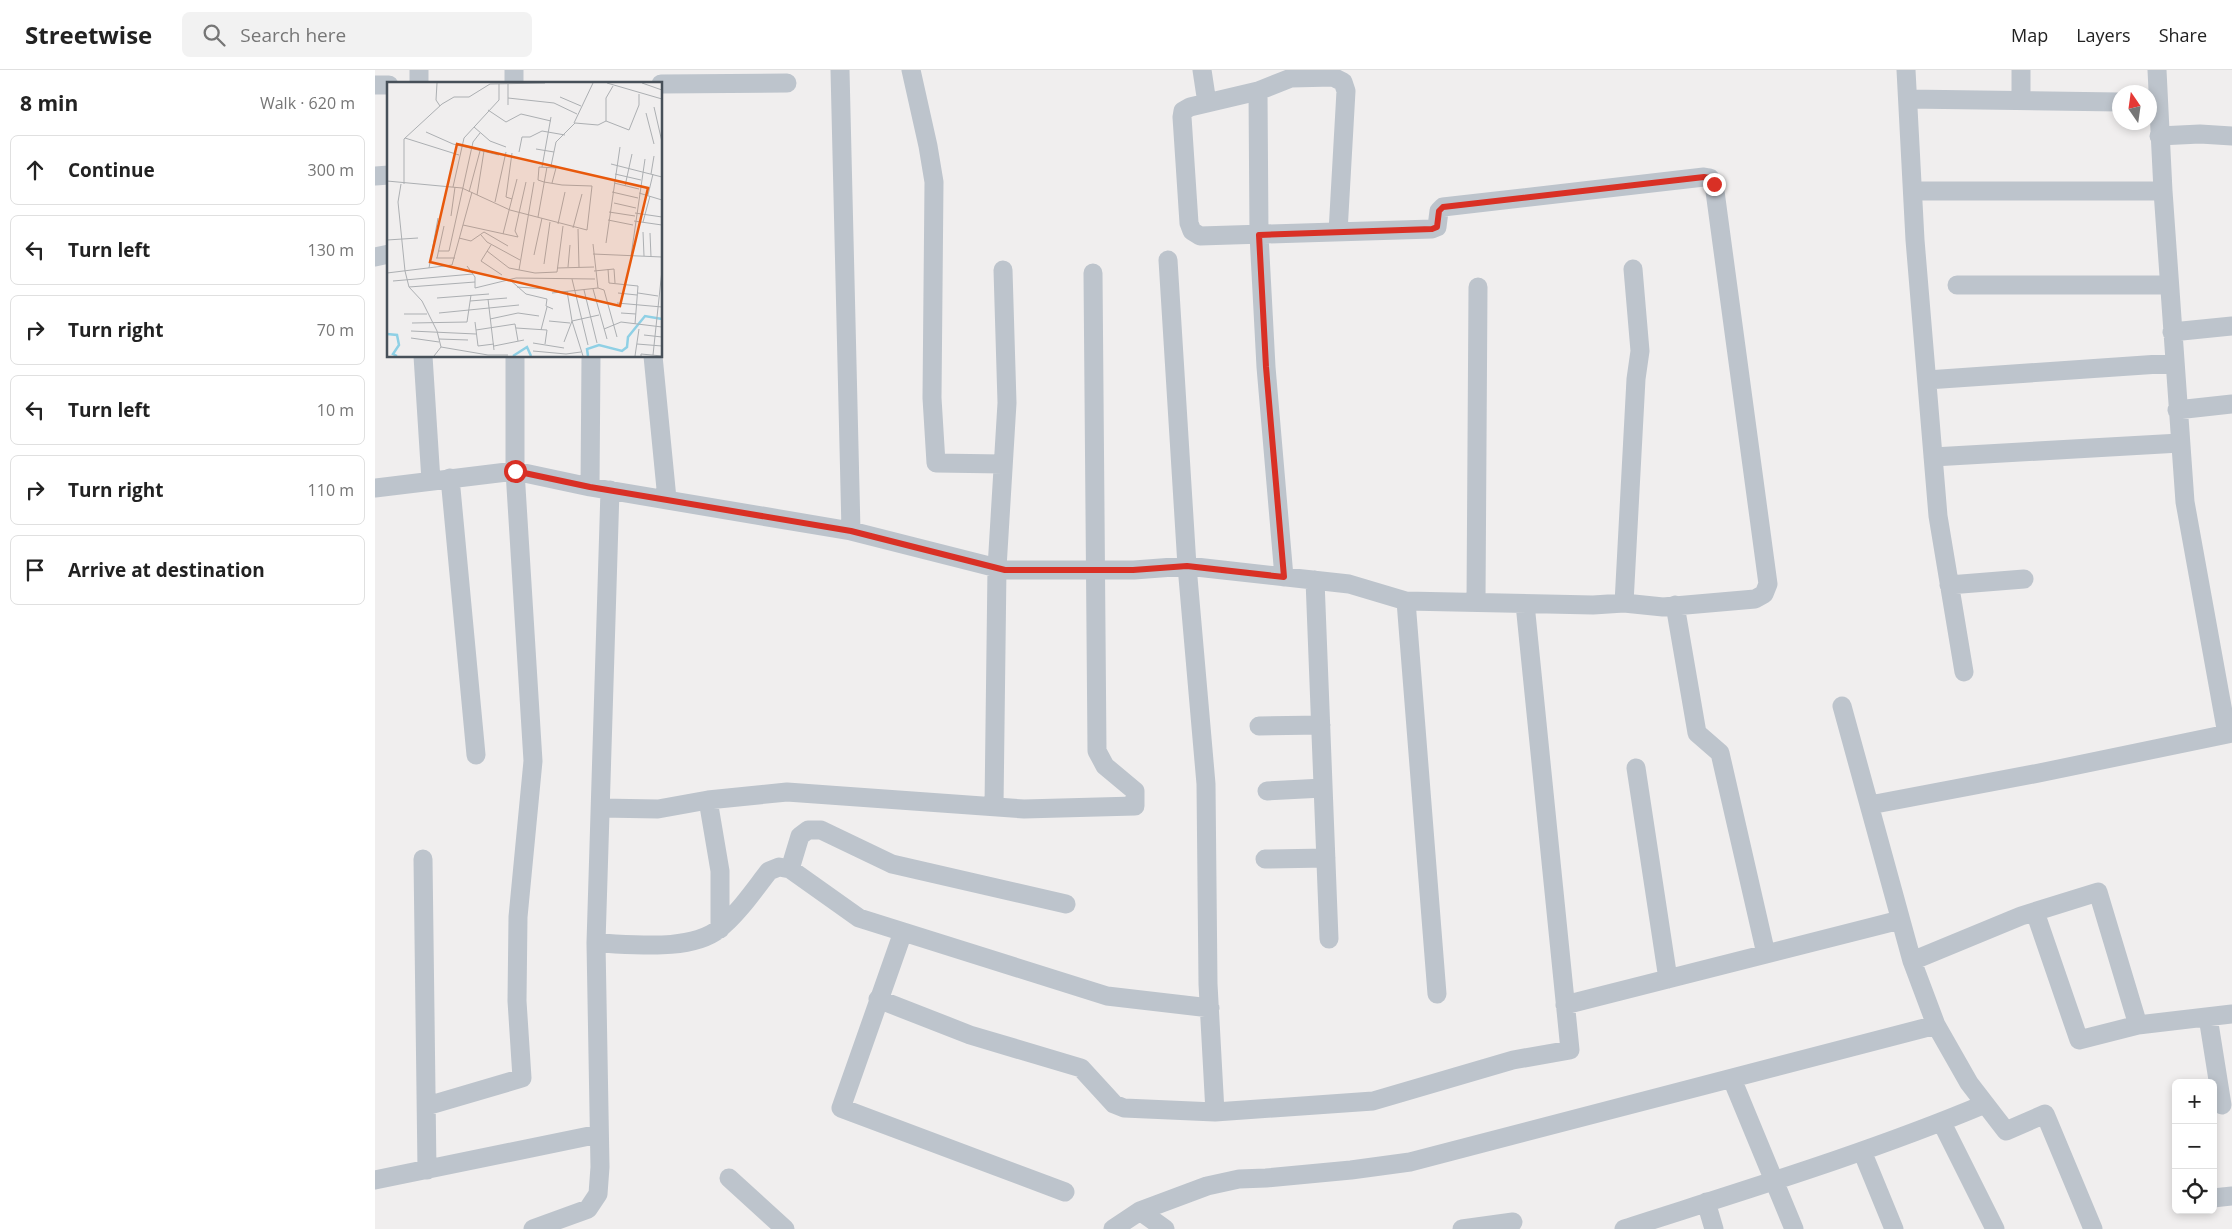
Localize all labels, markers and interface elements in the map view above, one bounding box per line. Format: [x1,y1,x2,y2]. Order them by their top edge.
search box [182,12,532,57]
text: Streetwise [25,18,152,51]
icon: search [200,21,228,49]
text: Search here [240,22,346,48]
text: Map [2011,23,2048,47]
text: Layers [2076,23,2131,47]
text: Share [2159,23,2207,47]
inset map [387,82,663,358]
north arrow [2112,85,2157,130]
text: 8 min [20,89,78,117]
text: Walk · 620 m [260,92,355,114]
icon: ahead [21,156,49,184]
text: Continue [68,157,155,183]
text: 300 m [308,159,354,181]
route end [1703,173,1726,196]
icon: left [21,236,49,264]
text: Turn left [68,237,150,263]
text: 130 m [308,239,354,261]
icon: right [21,316,49,344]
text: Turn right [68,317,163,343]
text: 70 m [317,319,354,341]
icon: left [21,396,49,424]
text: Turn left [68,397,150,423]
text: 10 m [317,399,354,421]
route start [504,460,527,483]
icon: right [21,476,49,504]
text: Turn right [68,477,163,503]
text: 110 m [308,479,354,501]
icon: arrive [21,556,49,584]
text: Arrive at destination [68,557,265,583]
map controls [2172,1079,2217,1214]
button: + [2172,1079,2217,1124]
button: − [2172,1124,2217,1169]
button: locate [2172,1169,2217,1214]

